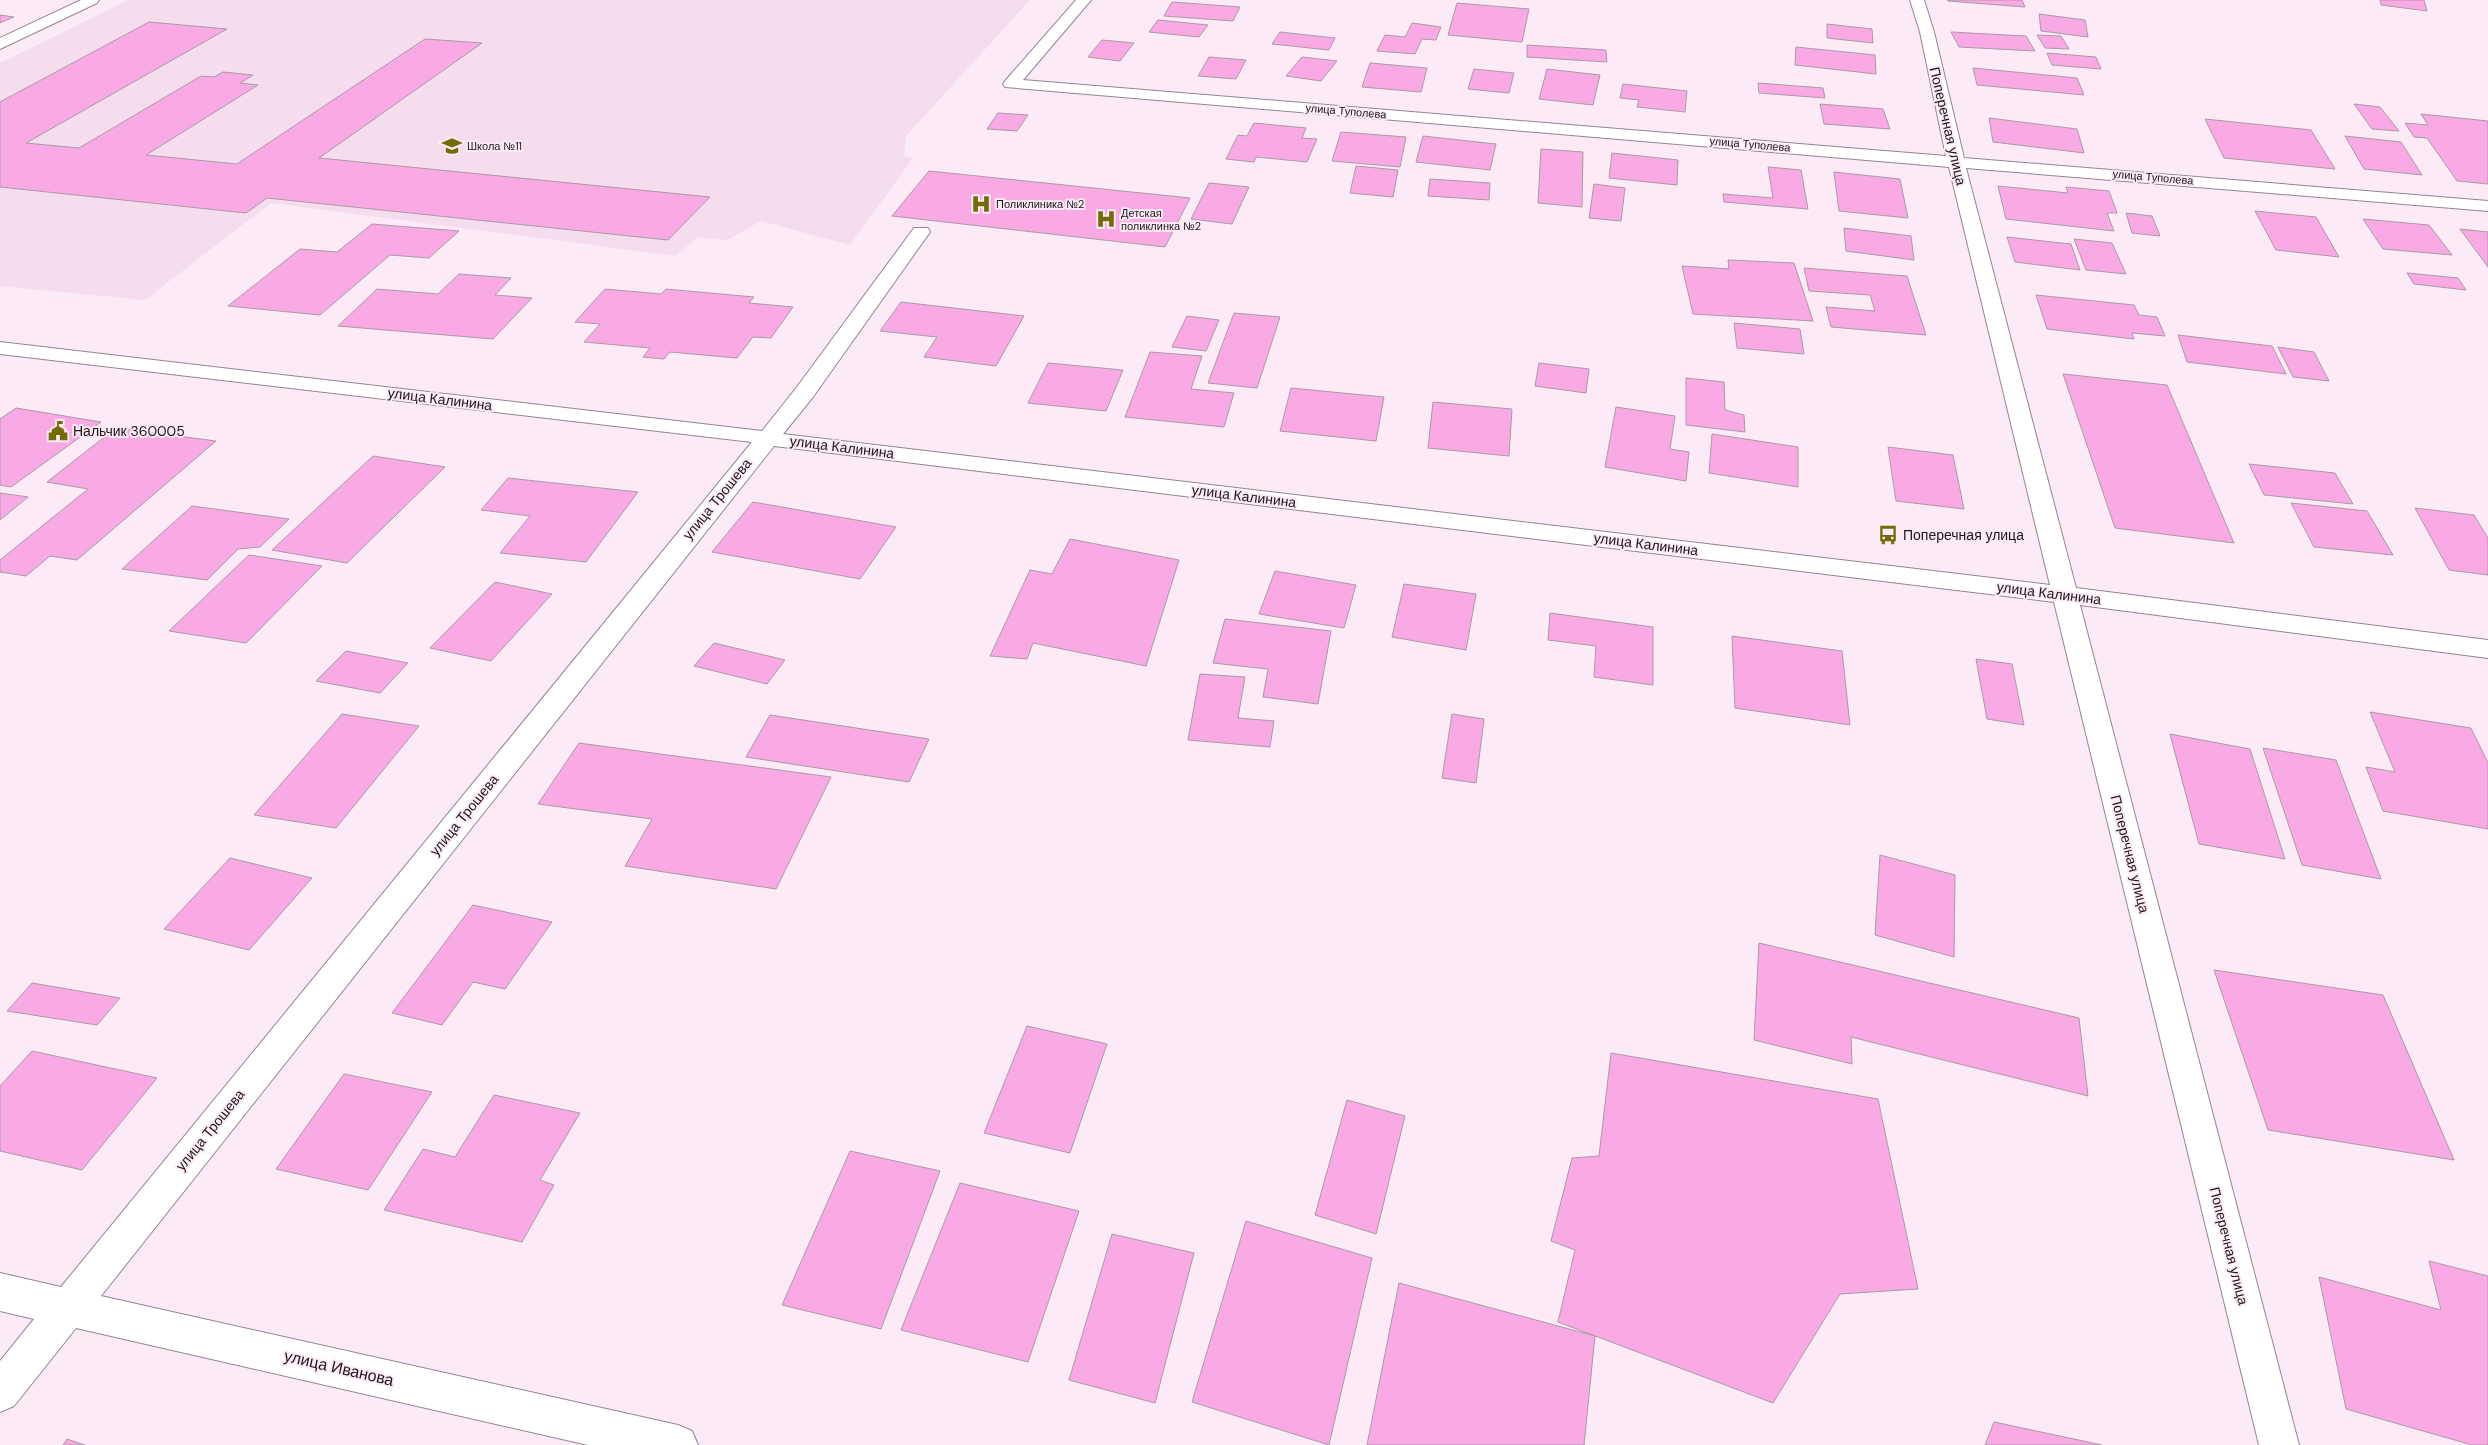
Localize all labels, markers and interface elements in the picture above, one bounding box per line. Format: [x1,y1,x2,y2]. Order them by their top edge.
street label: Поперечная улица [1926,65,1970,187]
street label: улица Туполева [1305,100,1388,122]
street label: улица Туполева [1709,133,1792,155]
school or university icon: Школа №11 [441,135,463,157]
place label: Школа №11 [467,139,522,153]
street label: улица Туполева [2112,166,2195,188]
hospital icon: Поликлиника №2 [970,193,992,215]
place label: Поликлиника №2 [996,197,1084,211]
place label: Детская поликлинка №2 [1121,206,1201,233]
hospital icon: Детская поликлинка №2 [1095,208,1117,230]
street label: улица Калинина [387,384,494,414]
public building icon: Нальчик 360005 [47,420,69,442]
place label: Нальчик 360005 [73,422,185,440]
street label: улица Калинина [789,432,896,462]
street label: улица Трошева [679,454,755,543]
street label: улица Калинина [1191,481,1298,511]
bus stop icon: Поперечная улица [1877,524,1899,546]
place label: Поперечная улица [1903,526,2024,544]
street label: улица Калинина [1593,529,1700,559]
street label: улица Калинина [1996,578,2103,608]
street label: улица Трошева [426,770,502,859]
street label: Поперечная улица [2107,793,2153,915]
street label: улица Трошева [172,1085,248,1174]
street label: Поперечная улица [2206,1185,2252,1307]
street label: улица Иванова [282,1345,396,1391]

